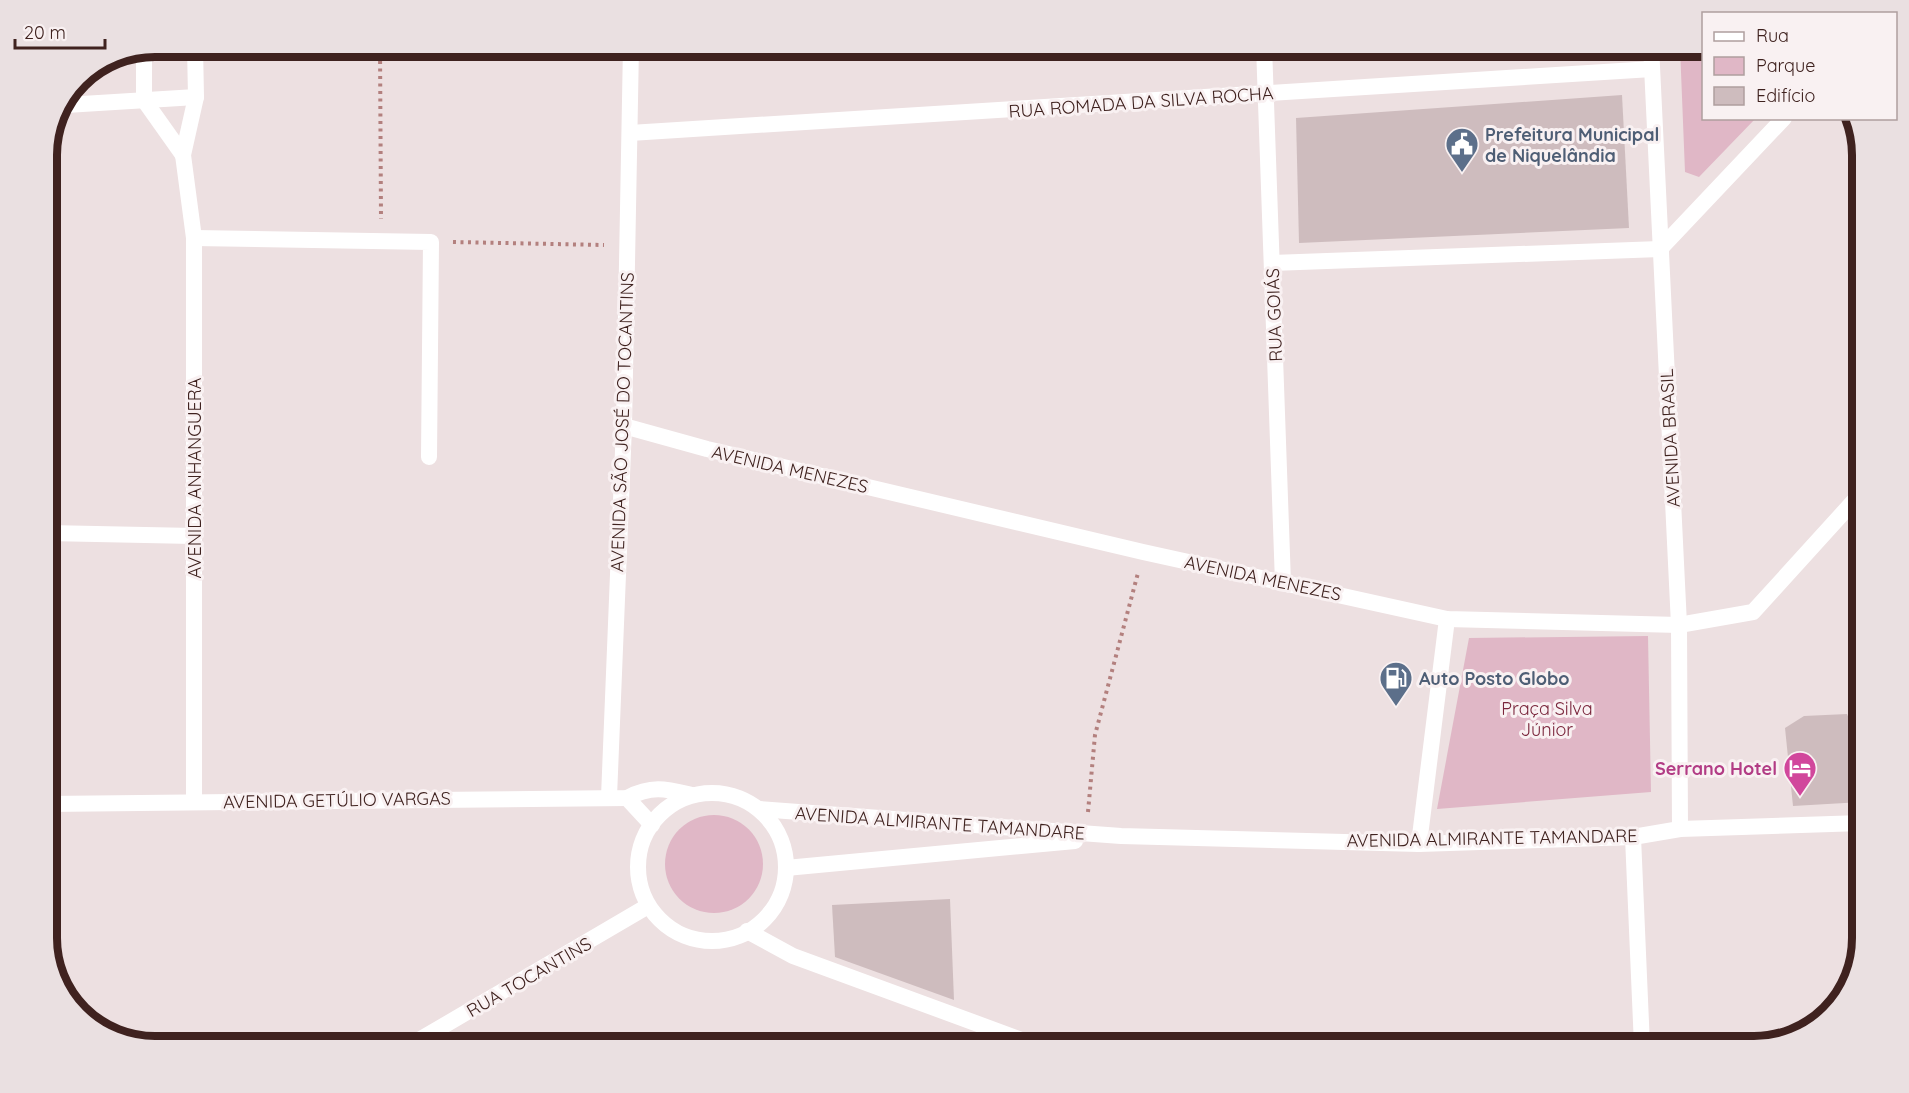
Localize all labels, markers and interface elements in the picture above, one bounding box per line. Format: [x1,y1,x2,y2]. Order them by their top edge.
scale bar [15,12,105,50]
legend [1702,12,1897,120]
text: 20 m [24,21,66,44]
text: Rua [1756,24,1789,47]
text: Parque [1756,54,1815,77]
street label: RUA ROMADA DA SILVA ROCHA [1008,81,1275,123]
text: Edifício [1756,84,1815,107]
place label: Prefeitura Municipal de Niquelândia [1485,123,1659,167]
public building icon: Prefeitura Municipal de Niquelândia [1444,126,1480,173]
street label: RUA GOIÁS [1261,268,1287,362]
street label: AVENIDA SÃO JOSÉ DO TOCANTINS [605,272,639,572]
street label: AVENIDA BRASIL [1655,368,1685,508]
street label: AVENIDA ANHANGUERA [183,377,206,578]
street label: AVENIDA MENEZES [710,440,870,498]
street label: AVENIDA MENEZES [1183,550,1343,606]
fuel station icon: Auto Posto Globo [1378,660,1414,707]
place label: Auto Posto Globo [1419,667,1570,690]
park label: Praça Silva Júnior [1501,697,1593,741]
hotel icon: Serrano Hotel [1782,750,1818,797]
place label: Serrano Hotel [1655,757,1777,780]
street label: AVENIDA GETÚLIO VARGAS [223,787,451,813]
street label: AVENIDA ALMIRANTE TAMANDARE [794,801,1086,845]
street label: AVENIDA ALMIRANTE TAMANDARE [1346,824,1638,852]
street label: RUA TOCANTINS [462,932,596,1022]

